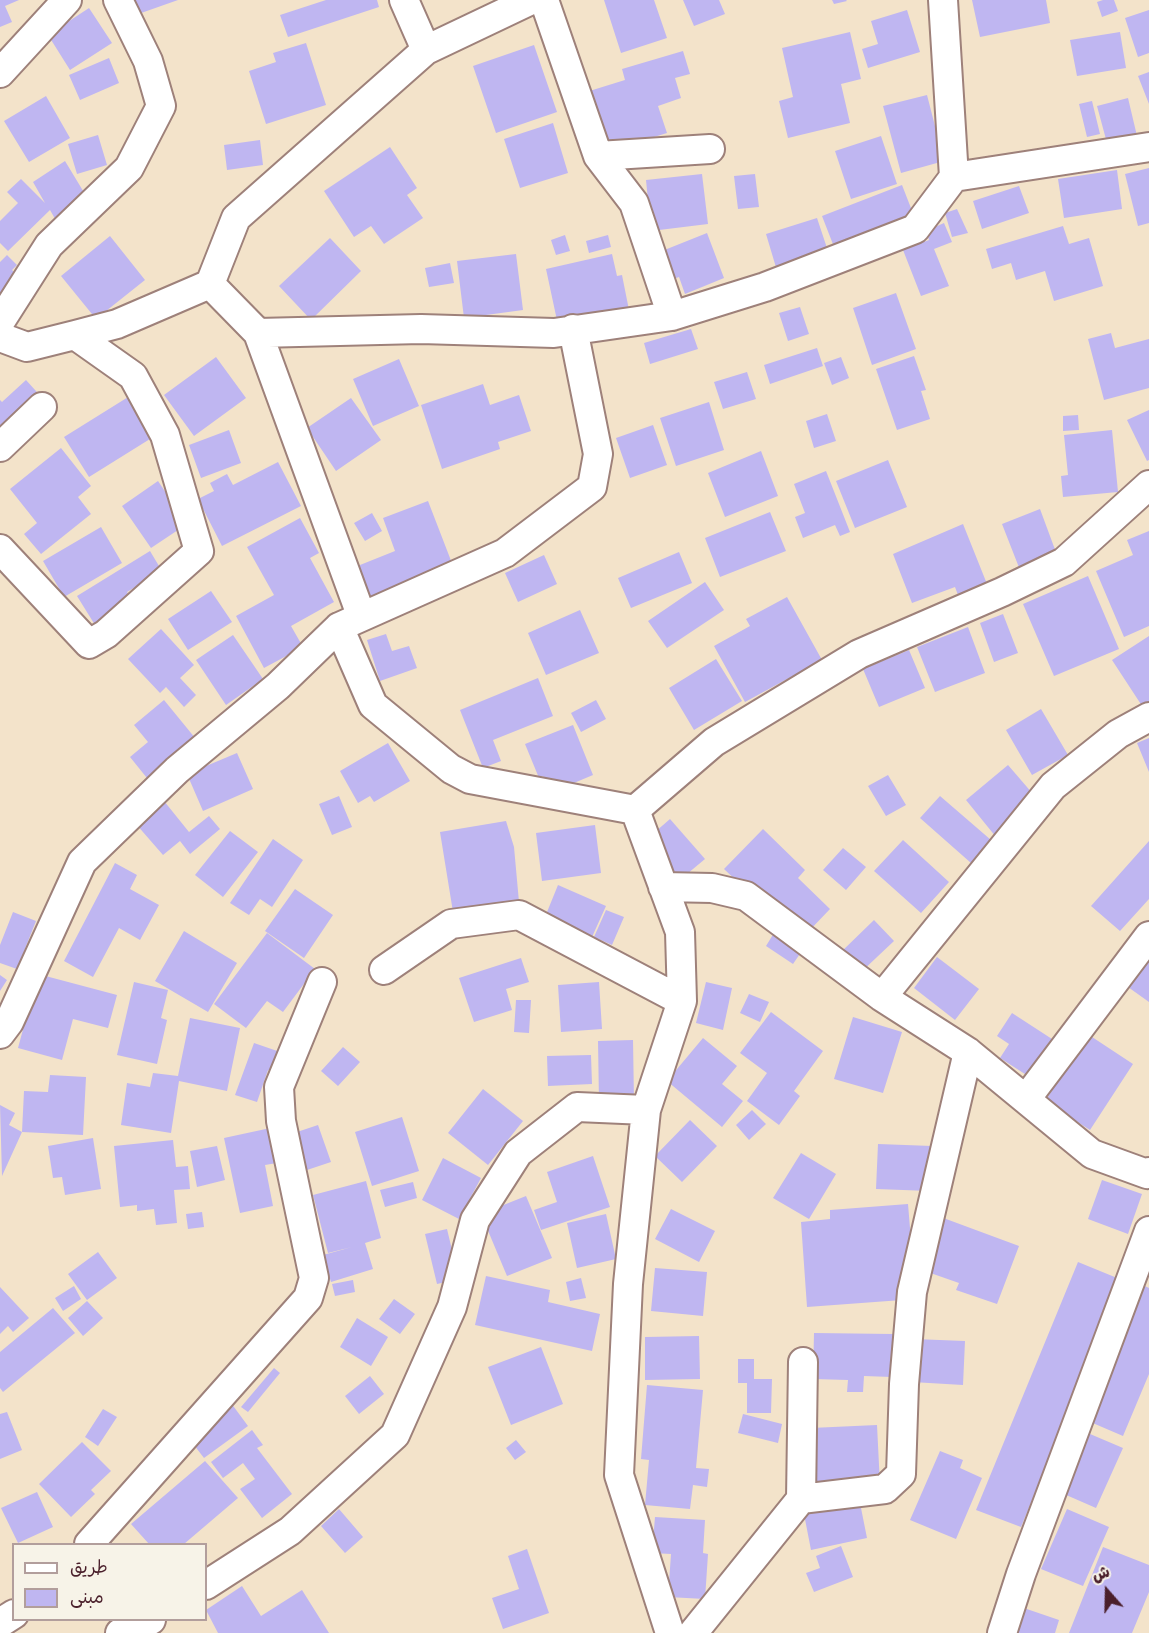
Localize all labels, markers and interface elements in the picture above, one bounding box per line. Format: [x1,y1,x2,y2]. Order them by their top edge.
legend [12,1543,207,1621]
text: طريق [70,1556,108,1578]
north arrow [1077,1561,1137,1621]
text: ش [1089,1562,1113,1586]
text: مبنى [70,1586,104,1608]

